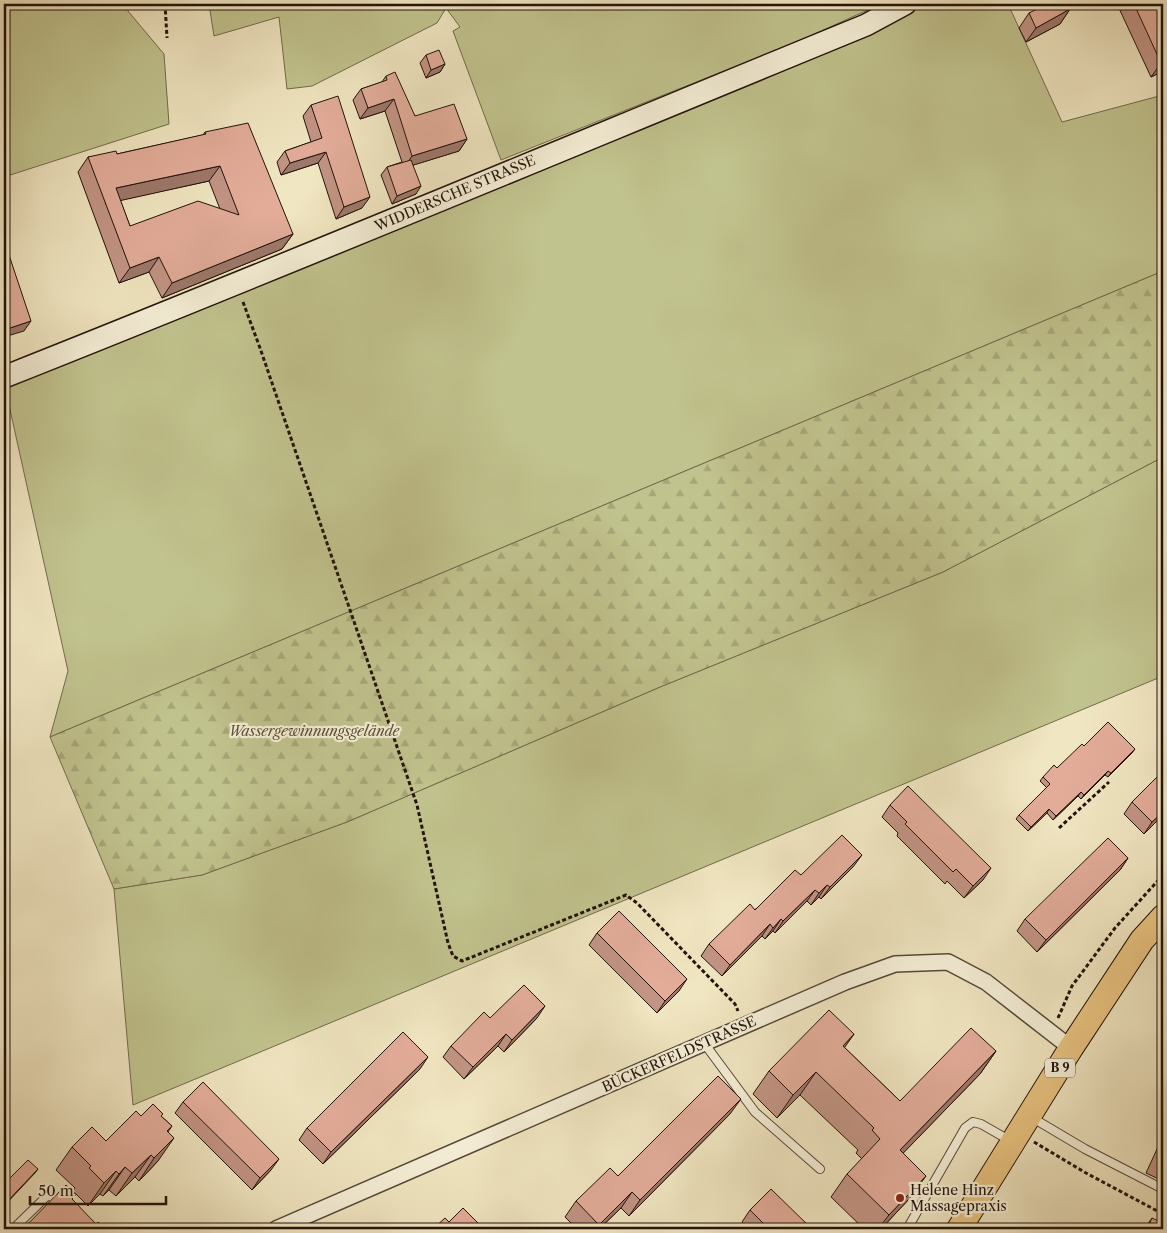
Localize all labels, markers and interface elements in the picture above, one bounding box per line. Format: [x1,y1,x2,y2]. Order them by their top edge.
street label: WIDDERSCHE STRASSE [371,151,538,236]
park label: Wassergewinnungsgelände [229,722,400,740]
street label: BÜCKERFELDSTRASSE [599,1012,759,1096]
road number: B 9 [1045,1058,1075,1078]
scale bar [30,1173,166,1205]
text: 50 m [38,1181,74,1200]
place label: Helene Hinz Massagepraxis [910,1181,1007,1215]
marker: Helene Hinz Massagepraxis [894,1192,906,1204]

